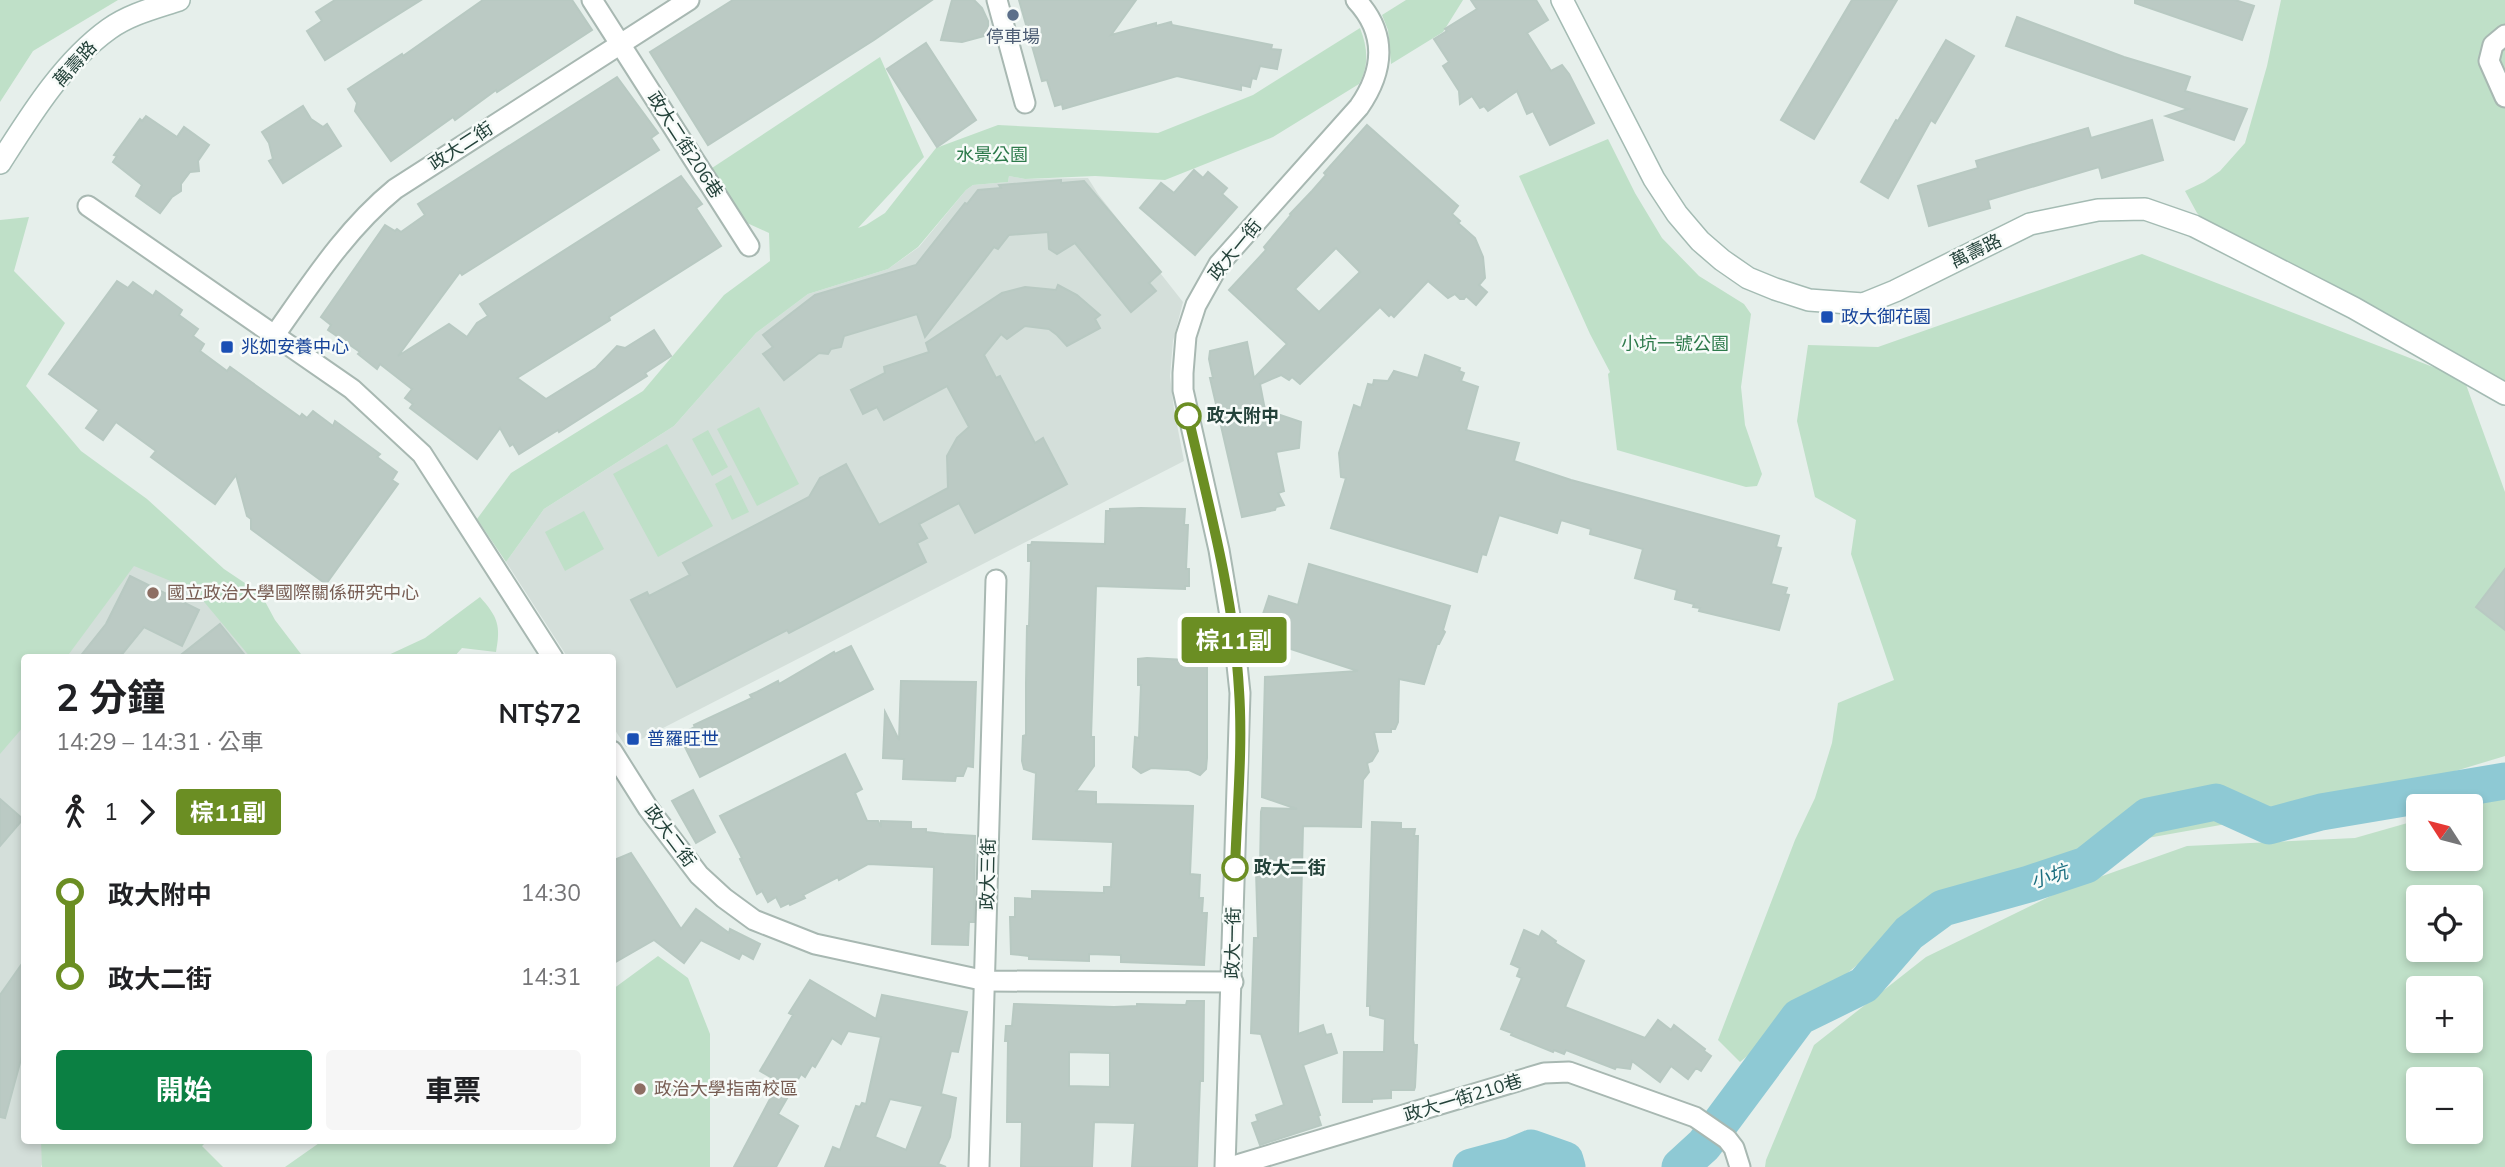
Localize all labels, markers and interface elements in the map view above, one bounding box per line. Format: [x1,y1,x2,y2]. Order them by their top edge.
marker: 停車場 [1005,7,1021,23]
place label: 停車場 [986,25,1040,48]
street label: 萬壽路 [48,36,101,91]
street label: 政大二街206巷 [642,87,728,202]
street label: 政大二街 [424,116,497,175]
park label: 水景公園 [956,143,1028,166]
street label: 政大一街 [1203,214,1266,285]
street label: 萬壽路 [1946,228,2005,273]
place label: 政大御花園 [1841,305,1931,328]
marker: 政大御花園 [1819,309,1835,325]
park label: 小坑一號公園 [1621,332,1729,355]
place label: 兆如安養中心 [241,335,349,358]
marker: 兆如安養中心 [219,339,235,355]
marker: 政大附中 [1175,403,1201,429]
place label: 政大附中 [1207,404,1279,427]
place label: 國立政治大學國際關係研究中心 [167,581,419,604]
marker: 國立政治大學國際關係研究中心 [145,585,161,601]
line badge: 棕11副 [1185,617,1283,663]
text: 棕11副 [1196,625,1272,655]
text: 2 分鐘 [56,673,165,721]
text: NT$72 [498,697,581,730]
text: 14:29 – 14:31 · 公車 [56,727,264,756]
place label: 普羅旺世 [647,727,719,750]
marker: 普羅旺世 [625,731,641,747]
icon: walk [56,793,94,831]
icon: forward [128,793,166,831]
north arrow [2406,794,2483,872]
map controls [2406,794,2483,1144]
text: 1 [104,797,118,826]
text: 棕11副 [190,797,267,827]
street label: 政大二街 [640,800,701,871]
street label: 政大三街 [975,838,1000,910]
marker: 政大二街 [1222,855,1248,881]
place label: 政大二街 [1254,856,1326,879]
water label: 小坑 [2027,858,2074,893]
text: 政大附中 [108,878,212,911]
text: 14:30 [521,878,581,907]
button: locate [2406,885,2483,962]
street label: 政大一街 [1220,907,1245,979]
text: 政大二街 [108,962,212,995]
text: 14:31 [521,962,581,991]
button: + [2406,976,2483,1053]
button: 開始 [56,1050,312,1130]
button: 車票 [326,1050,581,1130]
button: − [2406,1067,2483,1144]
street label: 政大一街210巷 [1401,1069,1525,1126]
place label: 政治大學指南校區 [654,1077,798,1100]
marker: 政治大學指南校區 [632,1081,648,1097]

